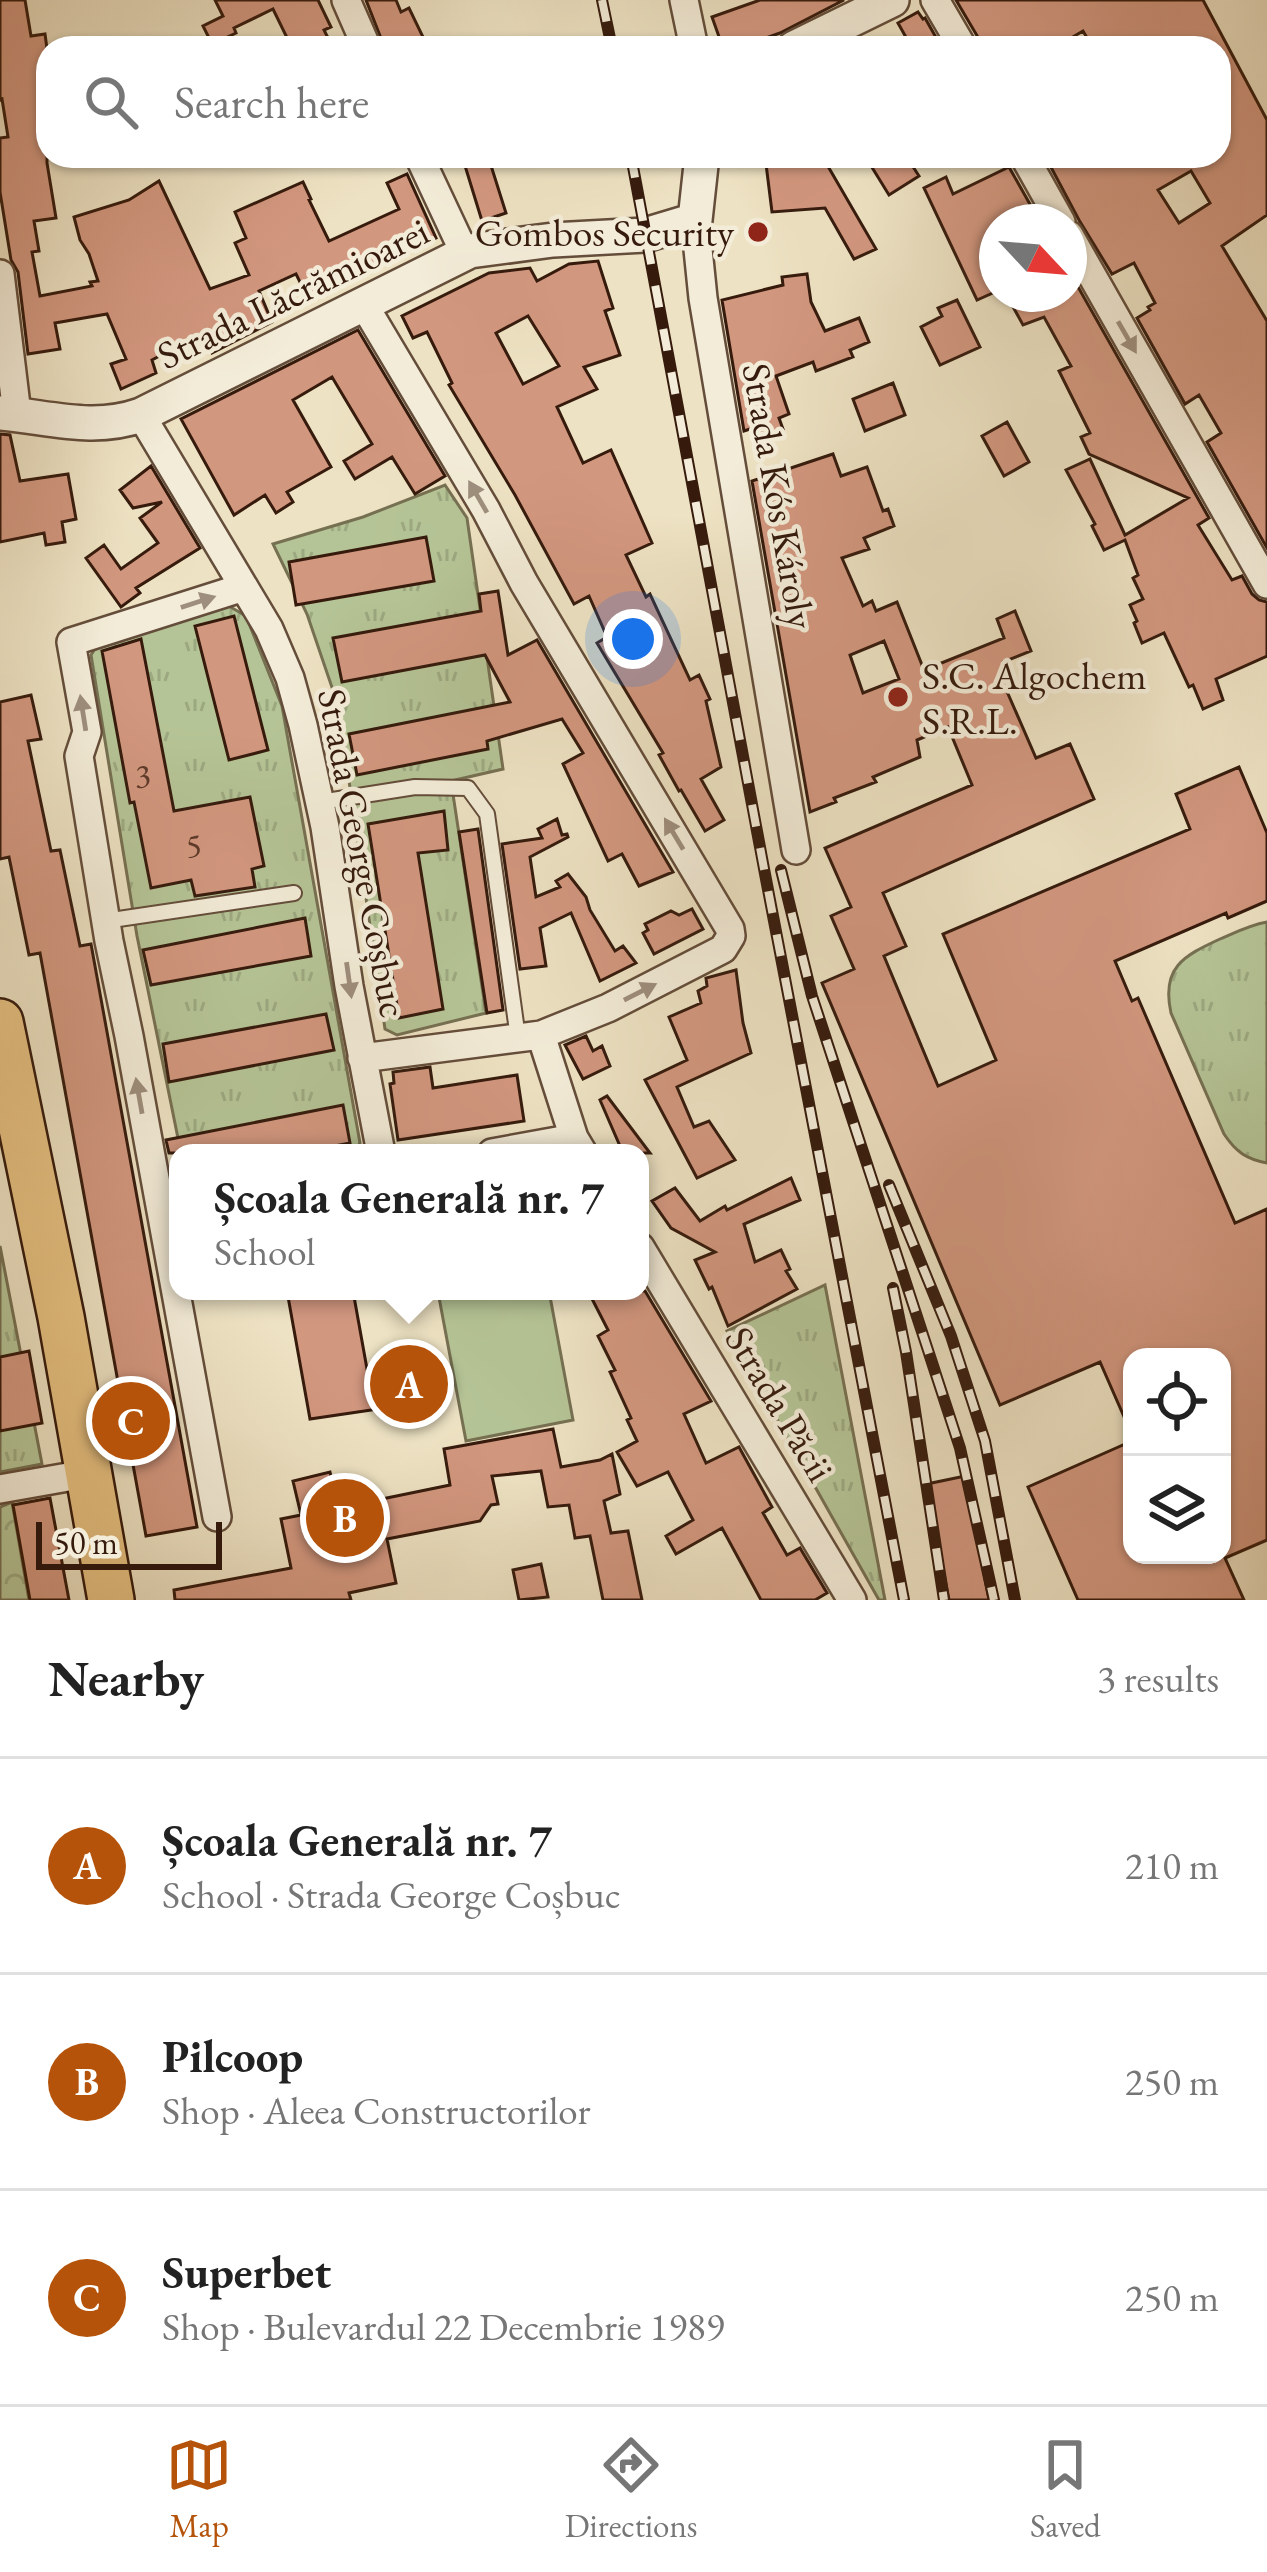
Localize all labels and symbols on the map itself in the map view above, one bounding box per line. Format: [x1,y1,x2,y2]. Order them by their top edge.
north arrow [979,204,1087,312]
street label: Strada Lăcrămioarei [149,205,437,381]
place label: Gombos Security [475,207,735,258]
marker: Gombos Security [745,219,771,245]
one-way arrow [1115,320,1136,354]
street label: Strada Kós Károly [731,359,828,634]
one-way arrow [468,480,489,514]
one-way arrow [180,591,217,610]
your location [603,609,663,669]
place label: S.C. Algochem S.R.L. [922,650,1147,746]
street label: Strada George Coșbuc [306,684,420,1022]
marker: S.C. Algochem S.R.L. [885,684,911,710]
one-way arrow [73,693,92,731]
house number: 3 [135,754,151,797]
one-way arrow [664,817,685,851]
house number: 5 [186,824,202,867]
one-way arrow [340,962,359,1000]
one-way arrow [623,982,657,1002]
one-way arrow [130,1077,149,1114]
street label: Strada Păcii [714,1317,846,1491]
pin: A [370,1339,448,1429]
pin: C [92,1376,170,1466]
pin: B [306,1473,384,1563]
scale bar [36,1516,222,1569]

